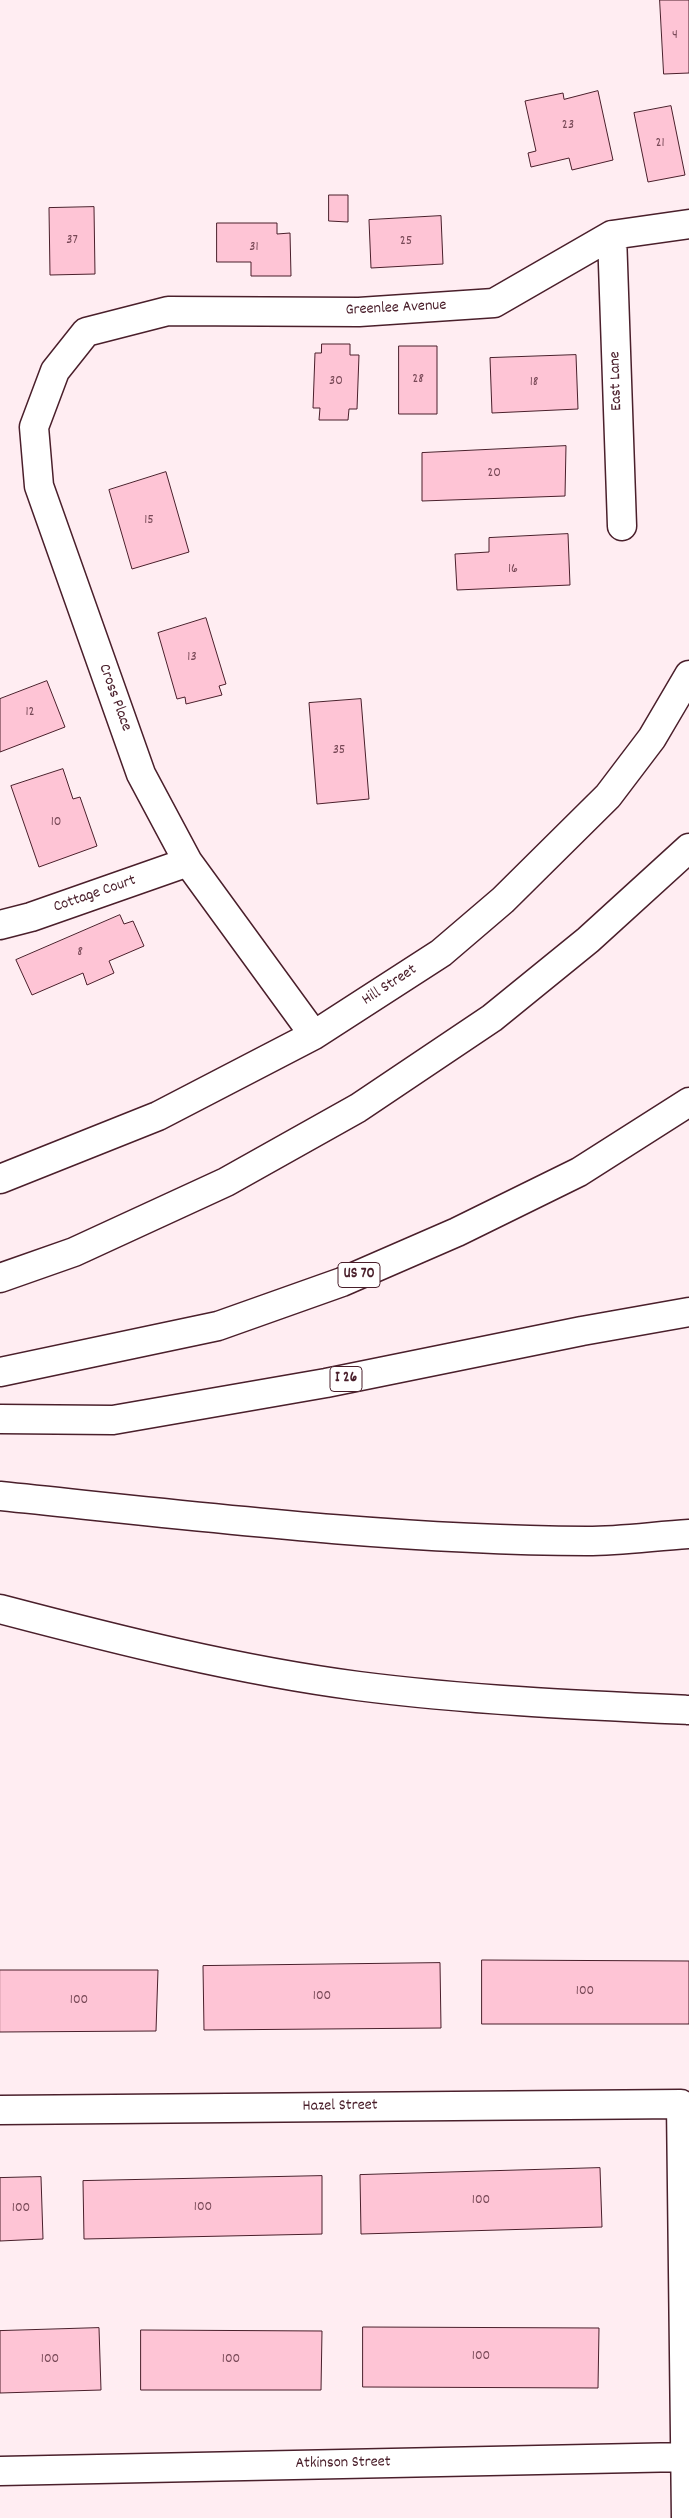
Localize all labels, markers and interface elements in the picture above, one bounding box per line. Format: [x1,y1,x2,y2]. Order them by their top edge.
house number: 4 [672,28,678,44]
house number: 23 [562,118,574,134]
house number: 21 [655,136,665,152]
house number: 37 [66,233,78,249]
house number: 25 [400,234,412,250]
house number: 31 [249,240,259,256]
street label: Greenlee Avenue [345,297,447,321]
street label: East Lane [606,351,628,411]
house number: 28 [412,372,424,388]
house number: 30 [329,374,343,390]
house number: 18 [530,375,538,391]
house number: 20 [487,466,501,482]
house number: 15 [144,513,154,529]
house number: 16 [508,562,518,578]
house number: 13 [187,650,197,666]
street label: Cross Place [93,662,135,734]
house number: 12 [25,705,35,721]
house number: 35 [333,743,345,759]
house number: 10 [51,815,61,831]
street label: Cottage Court [51,872,139,918]
house number: 8 [77,945,83,961]
street label: Hill Street [359,961,421,1011]
road number: US 70 [338,1262,380,1288]
road number: I 26 [330,1366,362,1392]
house number: 100 [576,1984,594,2000]
house number: 100 [313,1989,331,2005]
house number: 100 [70,1993,88,2009]
street label: Hazel Street [302,2097,378,2117]
house number: 100 [472,2193,490,2209]
house number: 100 [194,2200,212,2216]
house number: 100 [12,2201,30,2217]
house number: 100 [472,2349,490,2365]
house number: 100 [41,2352,59,2368]
house number: 100 [222,2352,240,2368]
street label: Atkinson Street [295,2454,391,2474]

